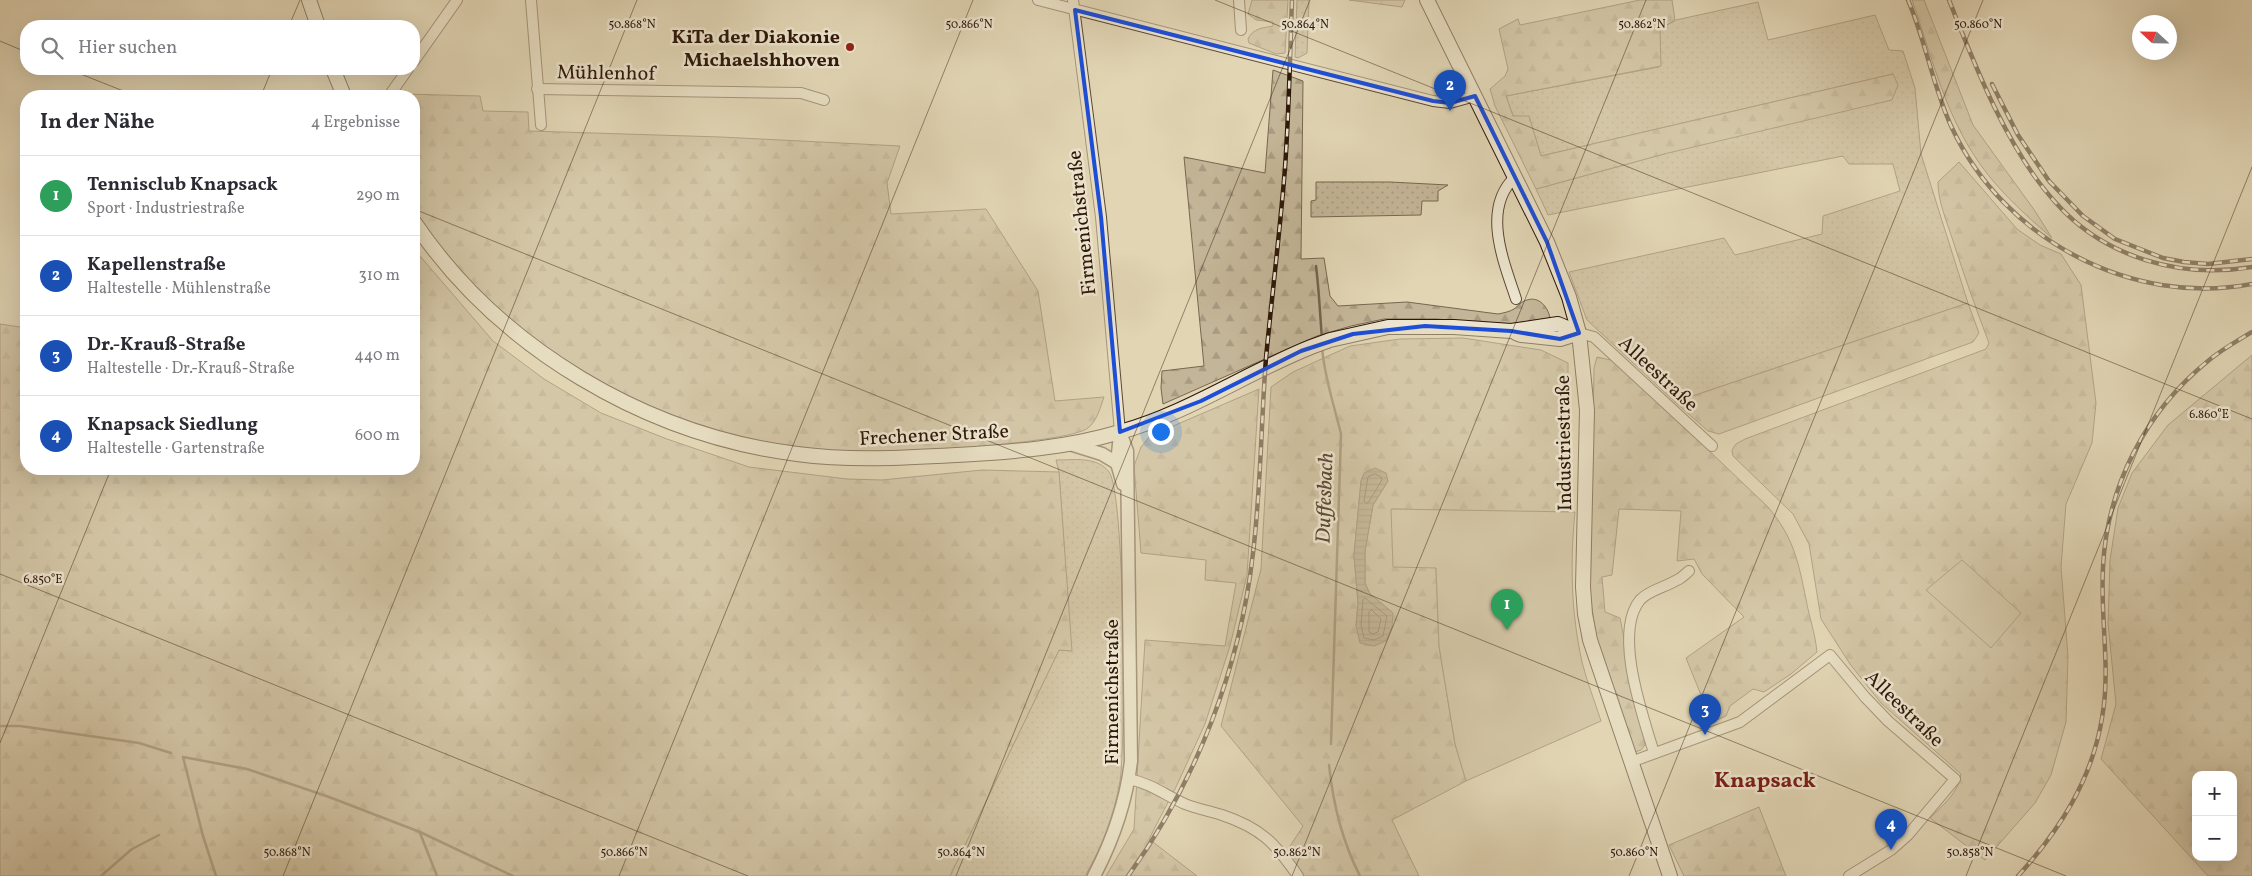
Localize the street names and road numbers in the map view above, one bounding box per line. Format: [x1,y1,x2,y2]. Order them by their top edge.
street label: Mühlenhof [557,59,657,89]
street label: Firmenichstraße [1061,149,1105,297]
street label: Alleestraße [1611,330,1704,419]
street label: Industriestraße [1550,375,1580,511]
street label: Frechener Straße [858,418,1010,454]
street label: Firmenichstraße [1099,619,1127,765]
street label: Alleestraße [1858,665,1949,754]

